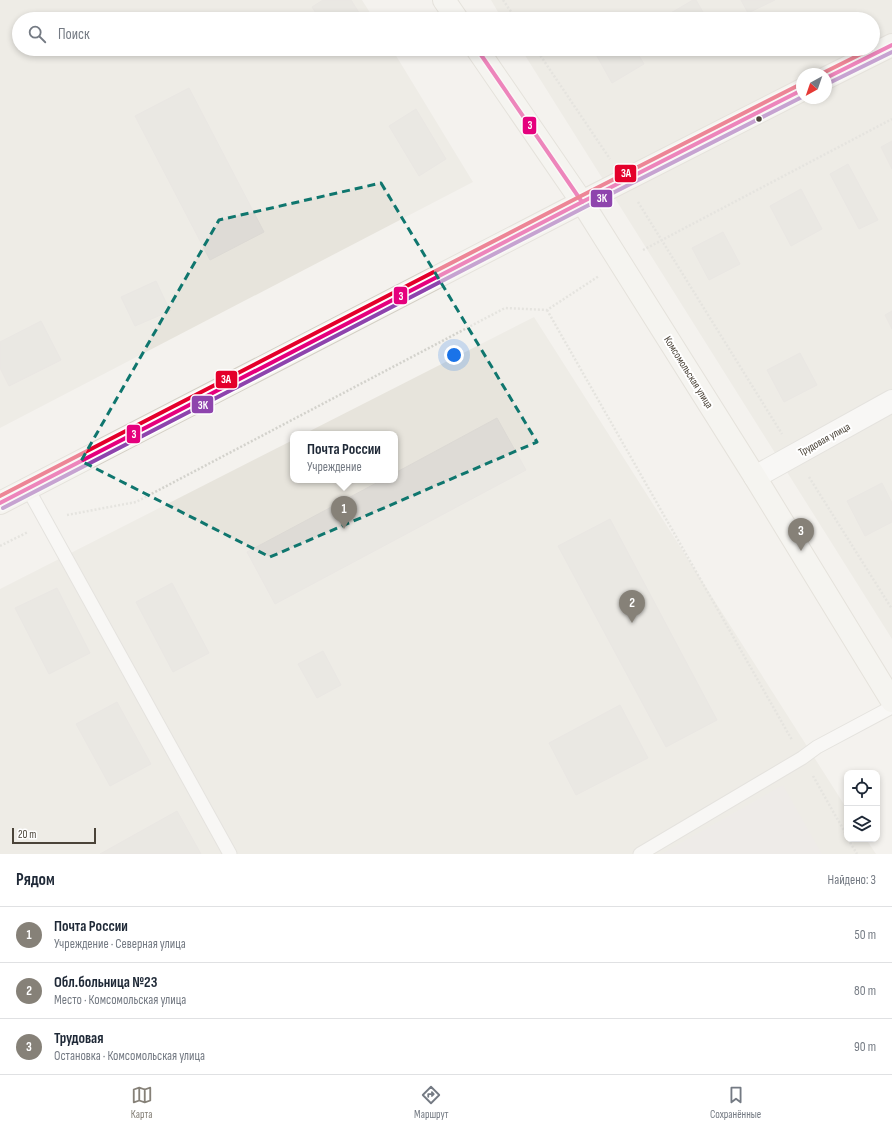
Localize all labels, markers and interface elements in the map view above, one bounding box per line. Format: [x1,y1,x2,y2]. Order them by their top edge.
search box [12,12,880,56]
icon: search [26,23,48,45]
text: Поиск [58,25,90,44]
north arrow [796,68,832,104]
unlabelled marker [754,114,764,124]
line badge: 3 [522,116,537,135]
text: 3 [528,119,533,132]
line badge: 3А [614,164,637,183]
text: 3А [621,167,632,180]
line badge: 3К [590,189,613,208]
text: 3К [597,192,608,205]
line badge: 3 [393,286,408,305]
text: 3 [399,290,404,303]
street label: Комсомольская улица [661,334,716,411]
your location [444,345,464,365]
line badge: 3А [215,370,238,389]
text: 3А [221,373,232,386]
line badge: 3К [191,395,214,414]
text: 3К [198,399,209,412]
street label: Трудовая улица [796,420,852,459]
line badge: 3 [126,424,141,444]
text: 3 [132,428,137,441]
popup [290,431,398,483]
text: Почта России [307,440,381,459]
text: Учреждение [307,459,362,475]
pin: 1 [331,496,357,529]
pin: 3 [788,518,814,551]
pin: 2 [619,590,645,623]
map controls [844,770,880,842]
button: locate [844,770,880,806]
button: layers [844,806,880,842]
scale bar [12,826,96,845]
text: 20 m [18,828,36,841]
text: Рядом [16,870,55,890]
text: Найдено: 3 [828,872,876,888]
text: Почта России [54,917,128,936]
text: 1 [26,927,32,943]
text: 50 m [855,927,876,943]
text: Учреждение · Северная улица [54,936,186,952]
text: Обл.больница №23 [54,973,157,992]
text: 2 [26,983,32,999]
text: 80 m [854,983,876,999]
text: Место · Комсомольская улица [54,992,186,1008]
text: Трудовая [54,1029,103,1048]
text: 3 [26,1039,32,1055]
text: 90 m [854,1039,876,1055]
text: Остановка · Комсомольская улица [54,1048,205,1064]
tab: Карта [131,1084,153,1121]
tab: Маршрут [414,1084,449,1121]
tab: Сохранённые [710,1084,761,1121]

